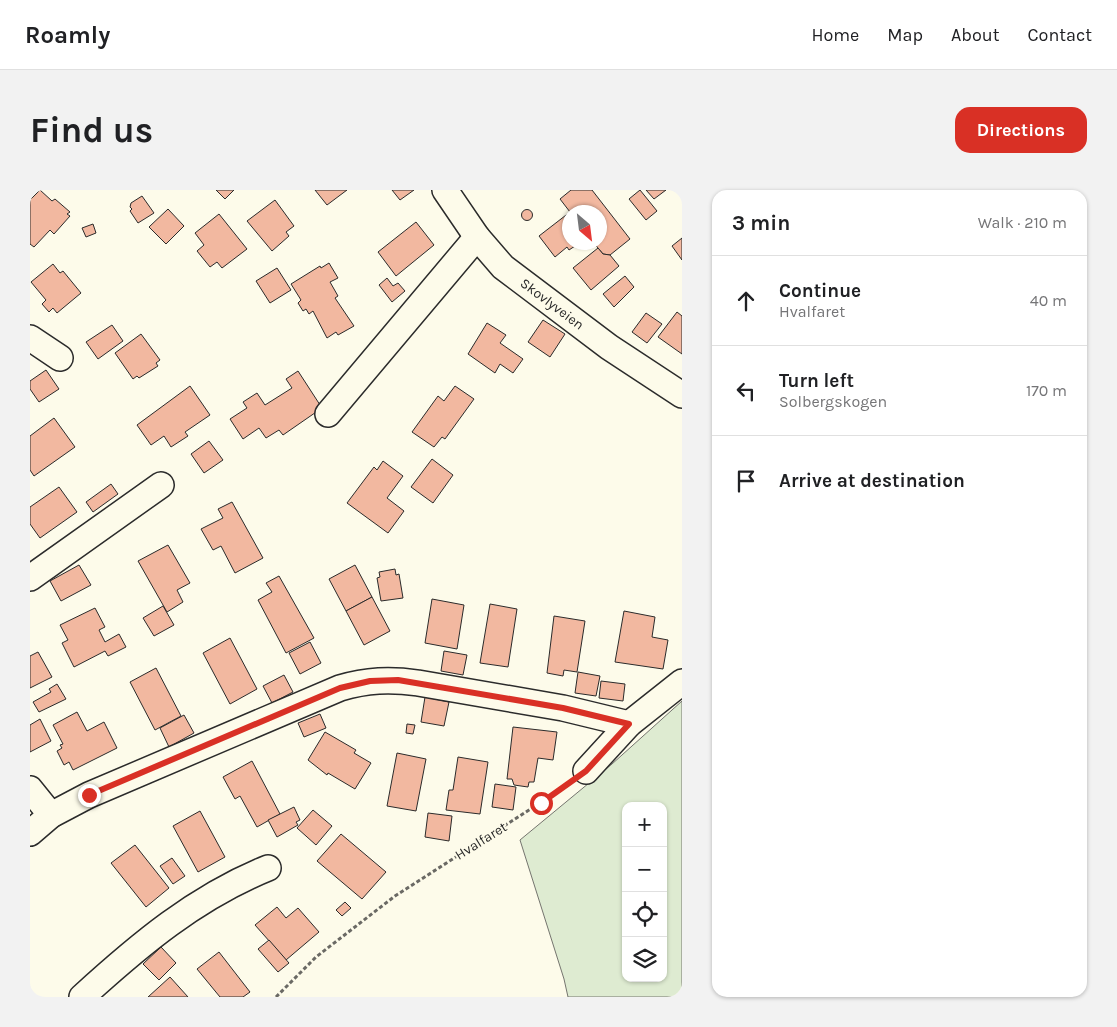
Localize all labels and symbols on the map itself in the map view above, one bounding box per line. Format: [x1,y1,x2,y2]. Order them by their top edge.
north arrow [562,205,607,250]
street label: Skovlyveien [517,274,587,334]
route end [78,784,101,807]
route start [530,792,553,815]
street label: Hvalfaret [452,818,510,864]

